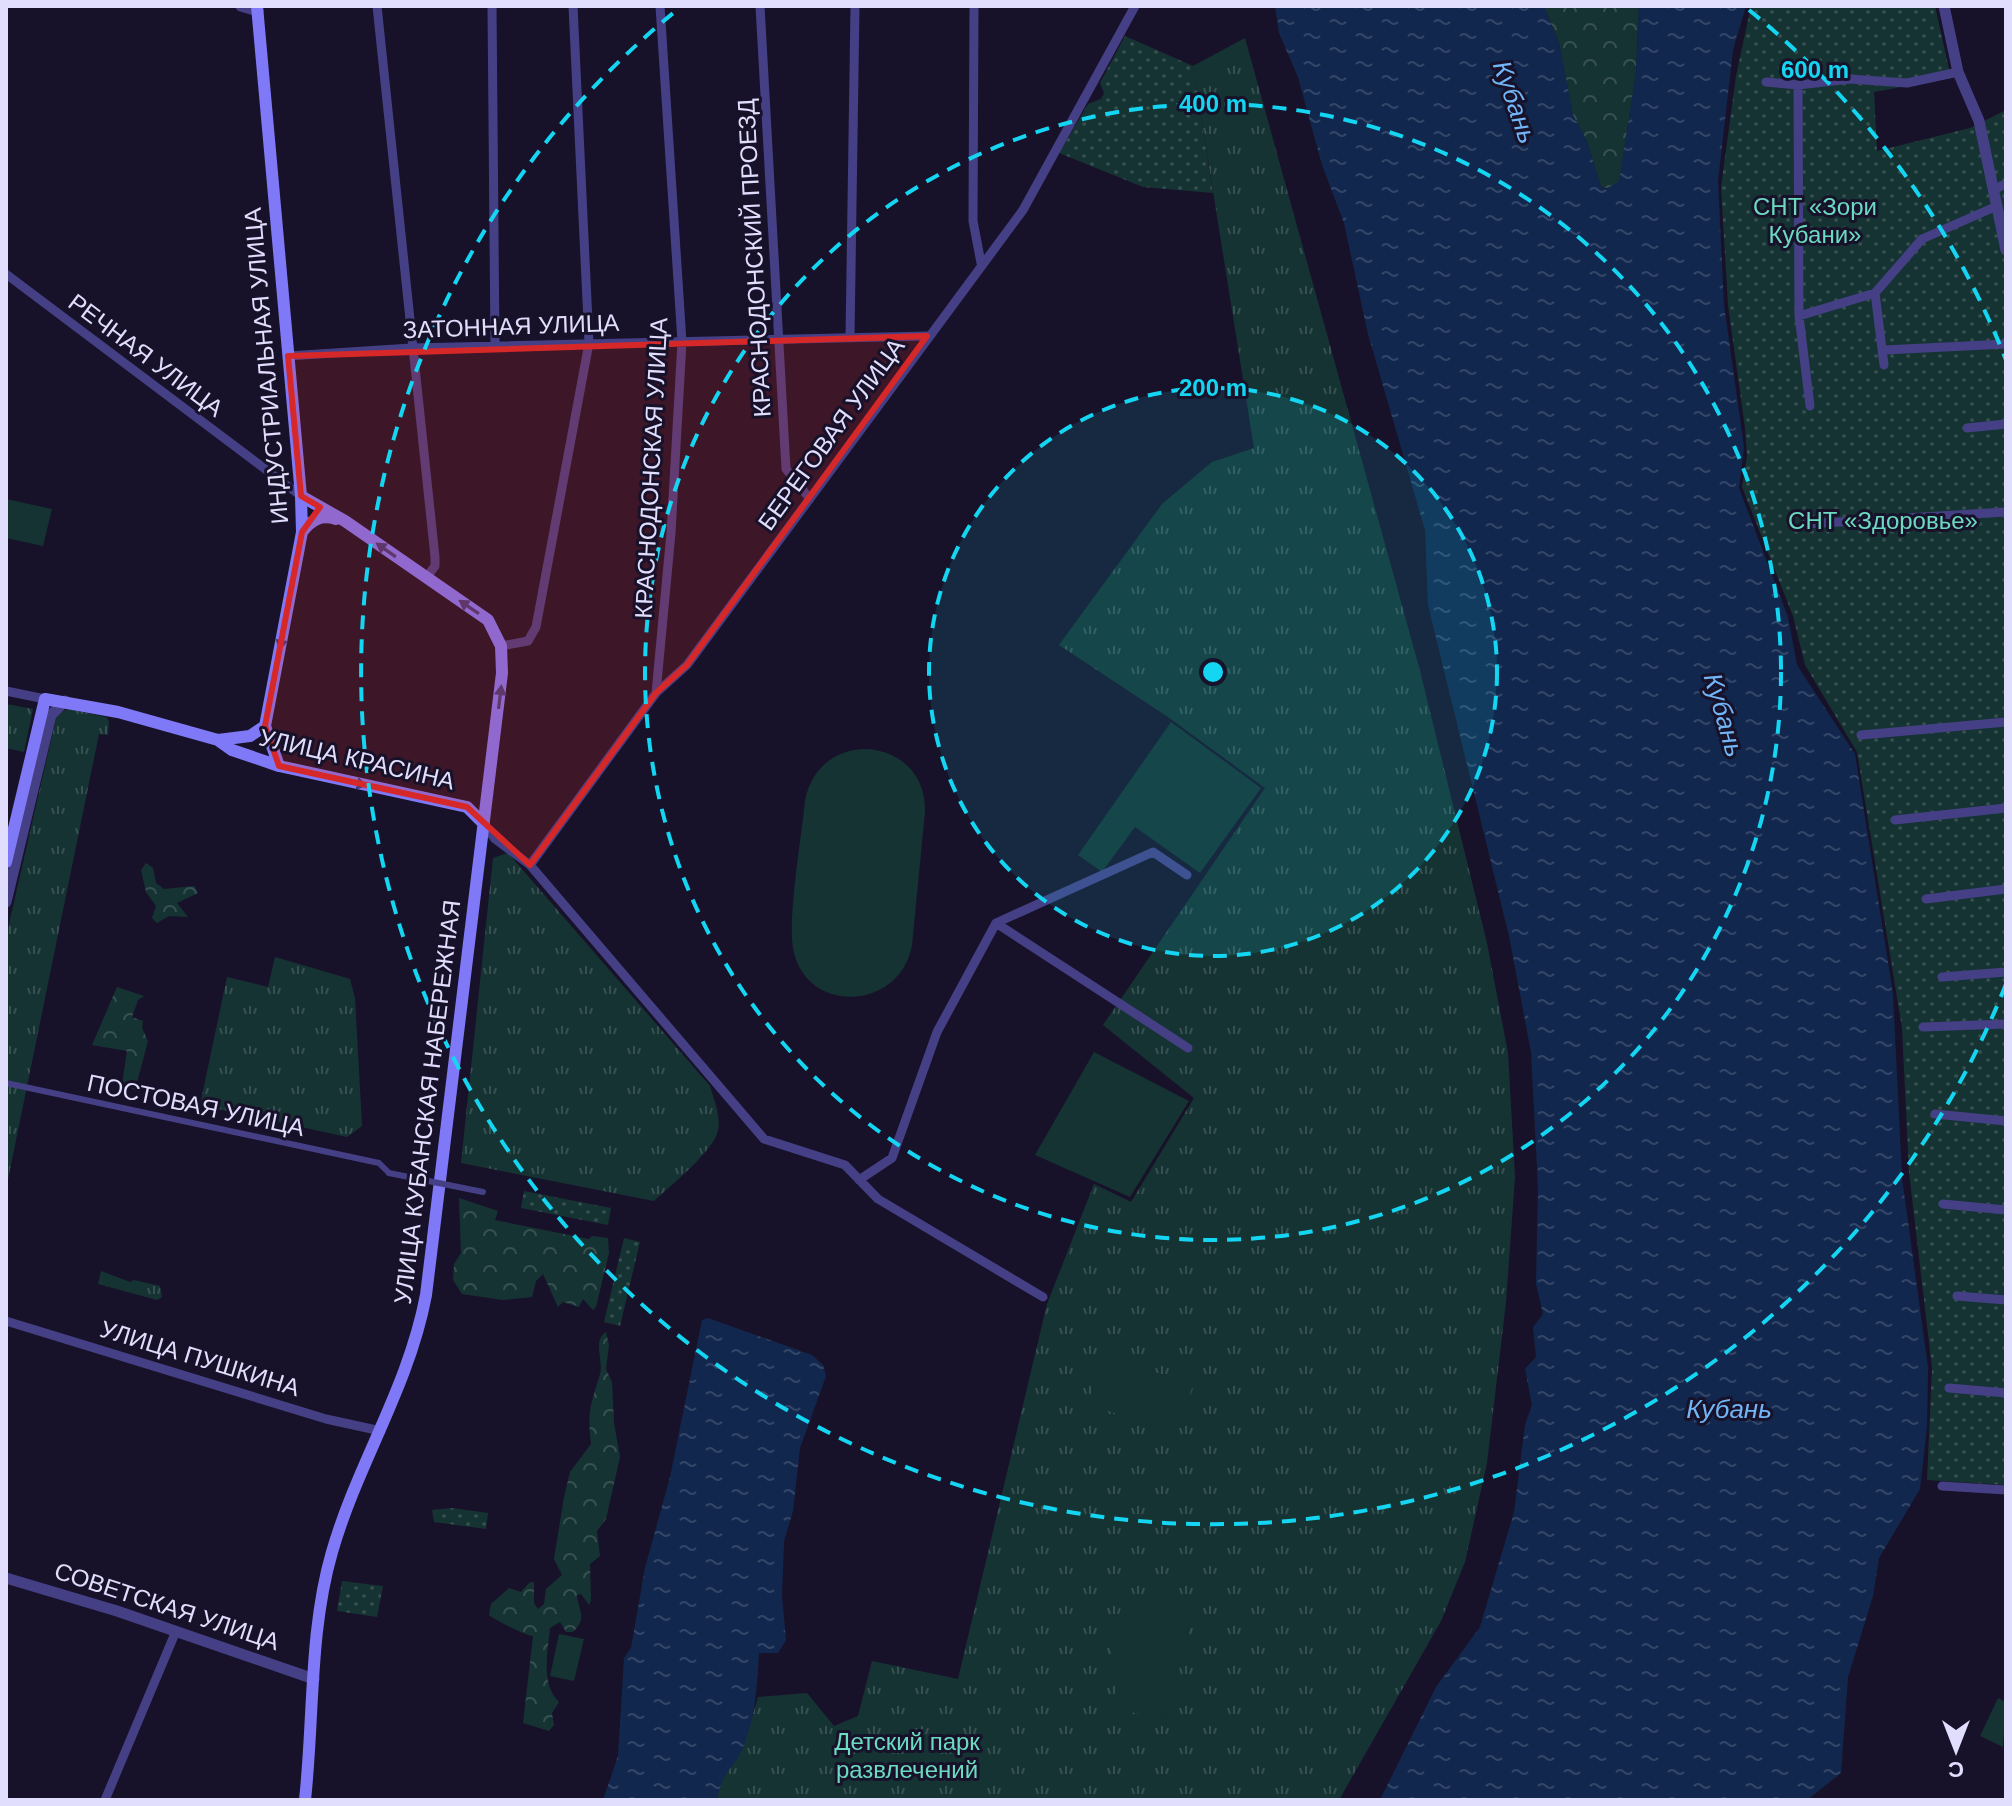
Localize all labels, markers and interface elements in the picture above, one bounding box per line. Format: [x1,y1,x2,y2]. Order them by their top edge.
text: 600 m [1781,56,1849,83]
water label: Кубань [1487,57,1543,147]
text: 400 m [1179,90,1247,117]
street label: КРАСНОДОНСКИЙ ПРОЕЗД [732,98,776,418]
park label: СНТ «Зори Кубани» [1753,193,1877,248]
street label: ИНДУСТРИАЛЬНАЯ УЛИЦА [239,207,293,525]
street label: РЕЧНАЯ УЛИЦА [63,288,229,422]
street label: ЗАТОННАЯ УЛИЦА [402,309,620,343]
street label: КРАСНОДОНСКАЯ УЛИЦА [630,317,672,619]
street label: БЕРЕГОВАЯ УЛИЦА [752,333,910,535]
text: 200 m [1179,374,1247,401]
park label: СНТ «Здоровье» [1788,507,1978,534]
one-way arrow [375,543,396,558]
one-way arrow [458,600,480,615]
one-way arrow [275,626,288,651]
centre of rings [1199,658,1227,686]
water label: Кубань [1698,670,1750,760]
one-way arrow [493,684,506,709]
street label: УЛИЦА КРАСИНА [257,723,457,795]
one-way arrow [343,777,368,790]
street label: УЛИЦА КУБАНСКАЯ НАБЕРЕЖНАЯ [389,898,465,1306]
street label: ПОСТОВАЯ УЛИЦА [85,1069,307,1141]
street label: УЛИЦА ПУШКИНА [97,1315,303,1401]
water label: Кубань [1686,1394,1772,1424]
street label: СОВЕТСКАЯ УЛИЦА [51,1557,283,1655]
north arrow [1916,1710,1996,1790]
park label: Детский парк развлечений [834,1728,980,1783]
text: С [1948,1757,1964,1782]

